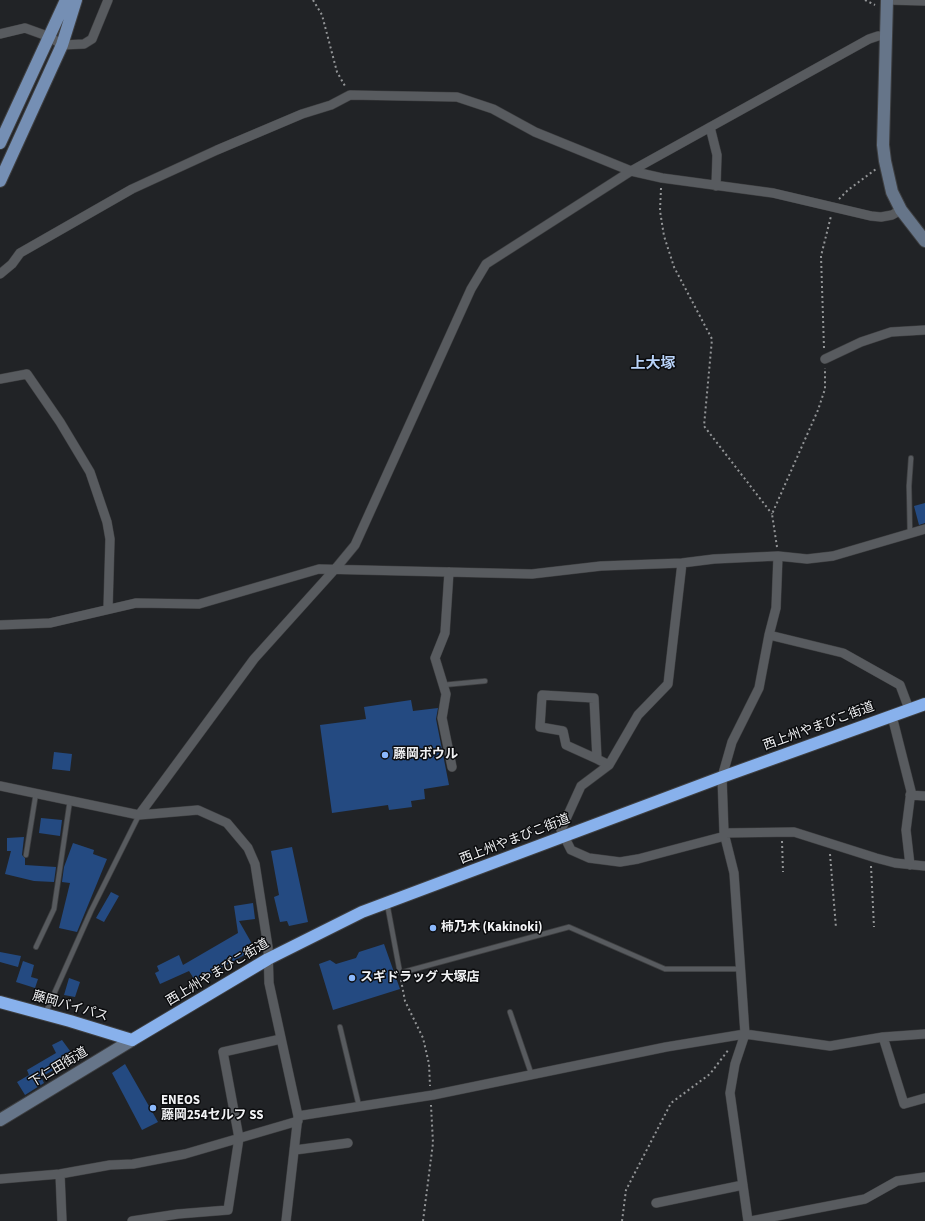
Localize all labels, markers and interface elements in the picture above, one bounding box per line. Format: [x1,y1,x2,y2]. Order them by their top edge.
district label: 上大塚 [631,356,675,374]
street label: 西上州やまびこ街道 [761,700,877,754]
place label: 藤岡ボウル [393,747,458,763]
marker: 藤岡ボウル [380,750,390,760]
street label: 西上州やまびこ街道 [458,812,572,868]
place label: 柿乃木 (Kakinoki) [441,920,542,936]
marker: 柿乃木 (Kakinoki) [428,923,438,933]
street label: 西上州やまびこ街道 [164,936,272,1010]
place label: スギドラッグ 大塚店 [360,970,480,986]
marker: スギドラッグ 大塚店 [347,973,357,983]
street label: 藤岡バイパス [30,989,110,1025]
street label: 下仁田街道 [27,1045,91,1091]
place label: ENEOS 藤岡254セルフ SS [161,1093,263,1124]
marker: ENEOS 藤岡254セルフ SS [148,1103,158,1113]

